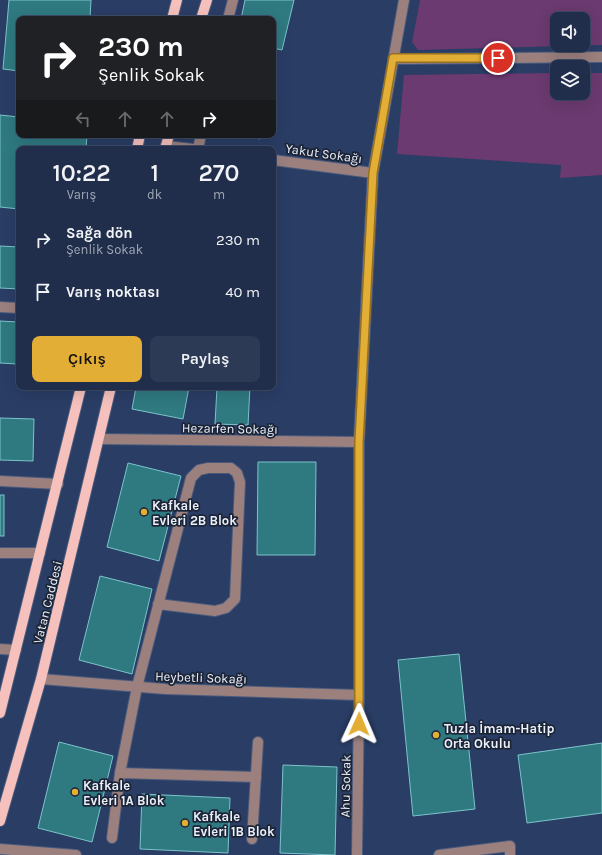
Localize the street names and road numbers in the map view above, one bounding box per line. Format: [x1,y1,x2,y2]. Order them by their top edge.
street label: Yakut Sokağı [285,141,363,166]
street label: Hezarfen Sokağı [182,420,278,437]
street label: Vatan Caddesi [30,559,65,645]
street label: Heybetli Sokağı [155,668,247,687]
street label: Ahu Sokak [337,754,354,818]

